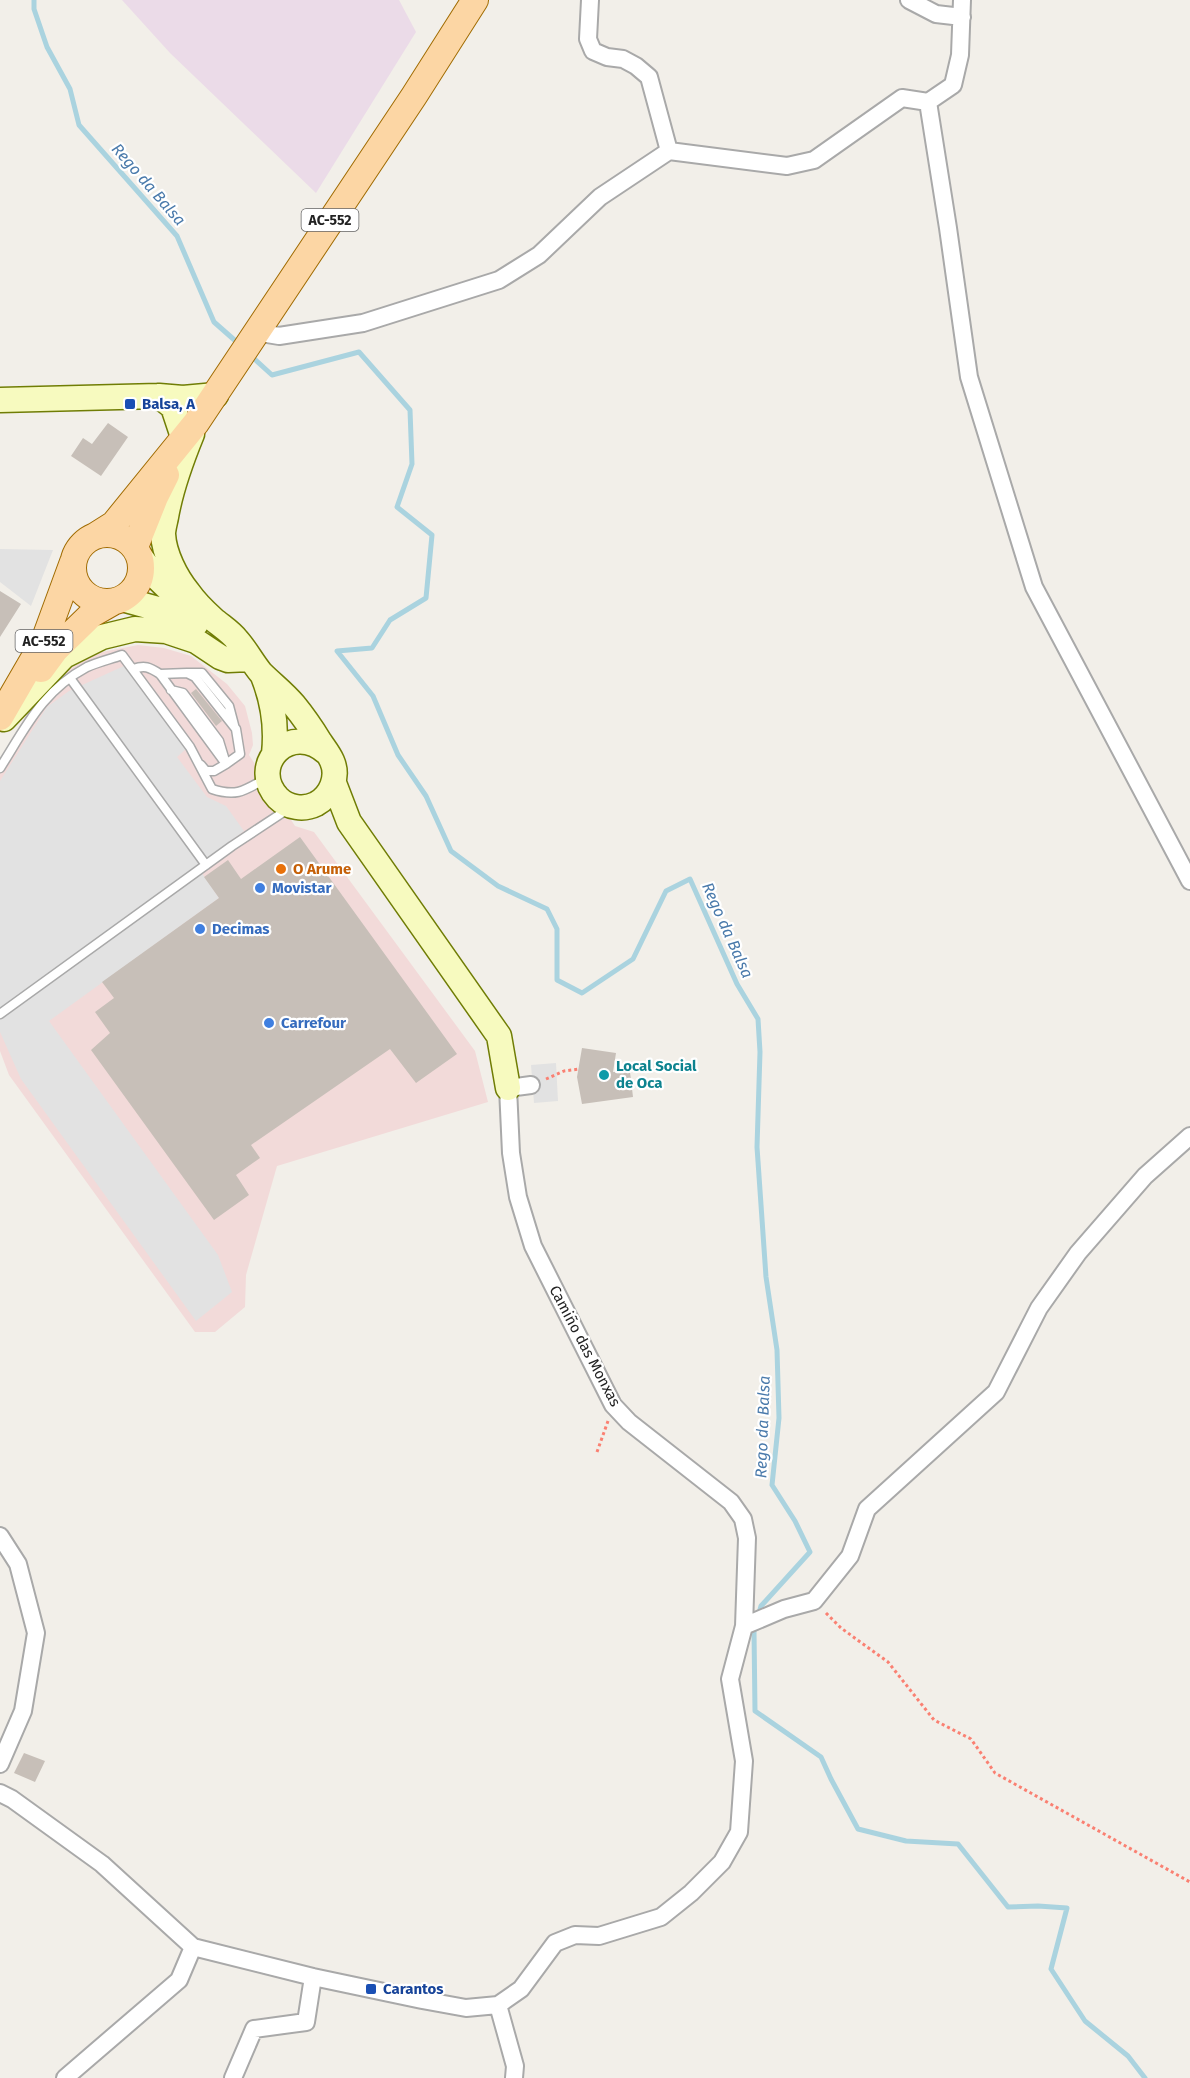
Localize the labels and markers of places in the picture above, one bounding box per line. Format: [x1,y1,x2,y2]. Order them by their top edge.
place label: Balsa, A [142,395,196,413]
marker: Balsa, A [123,397,137,411]
place label: O Arume [293,860,351,878]
marker: O Arume [274,862,288,876]
place label: Movistar [272,879,332,897]
marker: Movistar [253,881,267,895]
place label: Decimas [212,920,269,938]
marker: Decimas [193,922,207,936]
place label: Carrefour [281,1014,347,1032]
marker: Carrefour [262,1016,276,1030]
place label: Local Social de Oca [616,1057,697,1092]
marker: Local Social de Oca [597,1068,611,1082]
place label: Carantos [383,1980,444,1998]
marker: Carantos [364,1982,378,1996]

